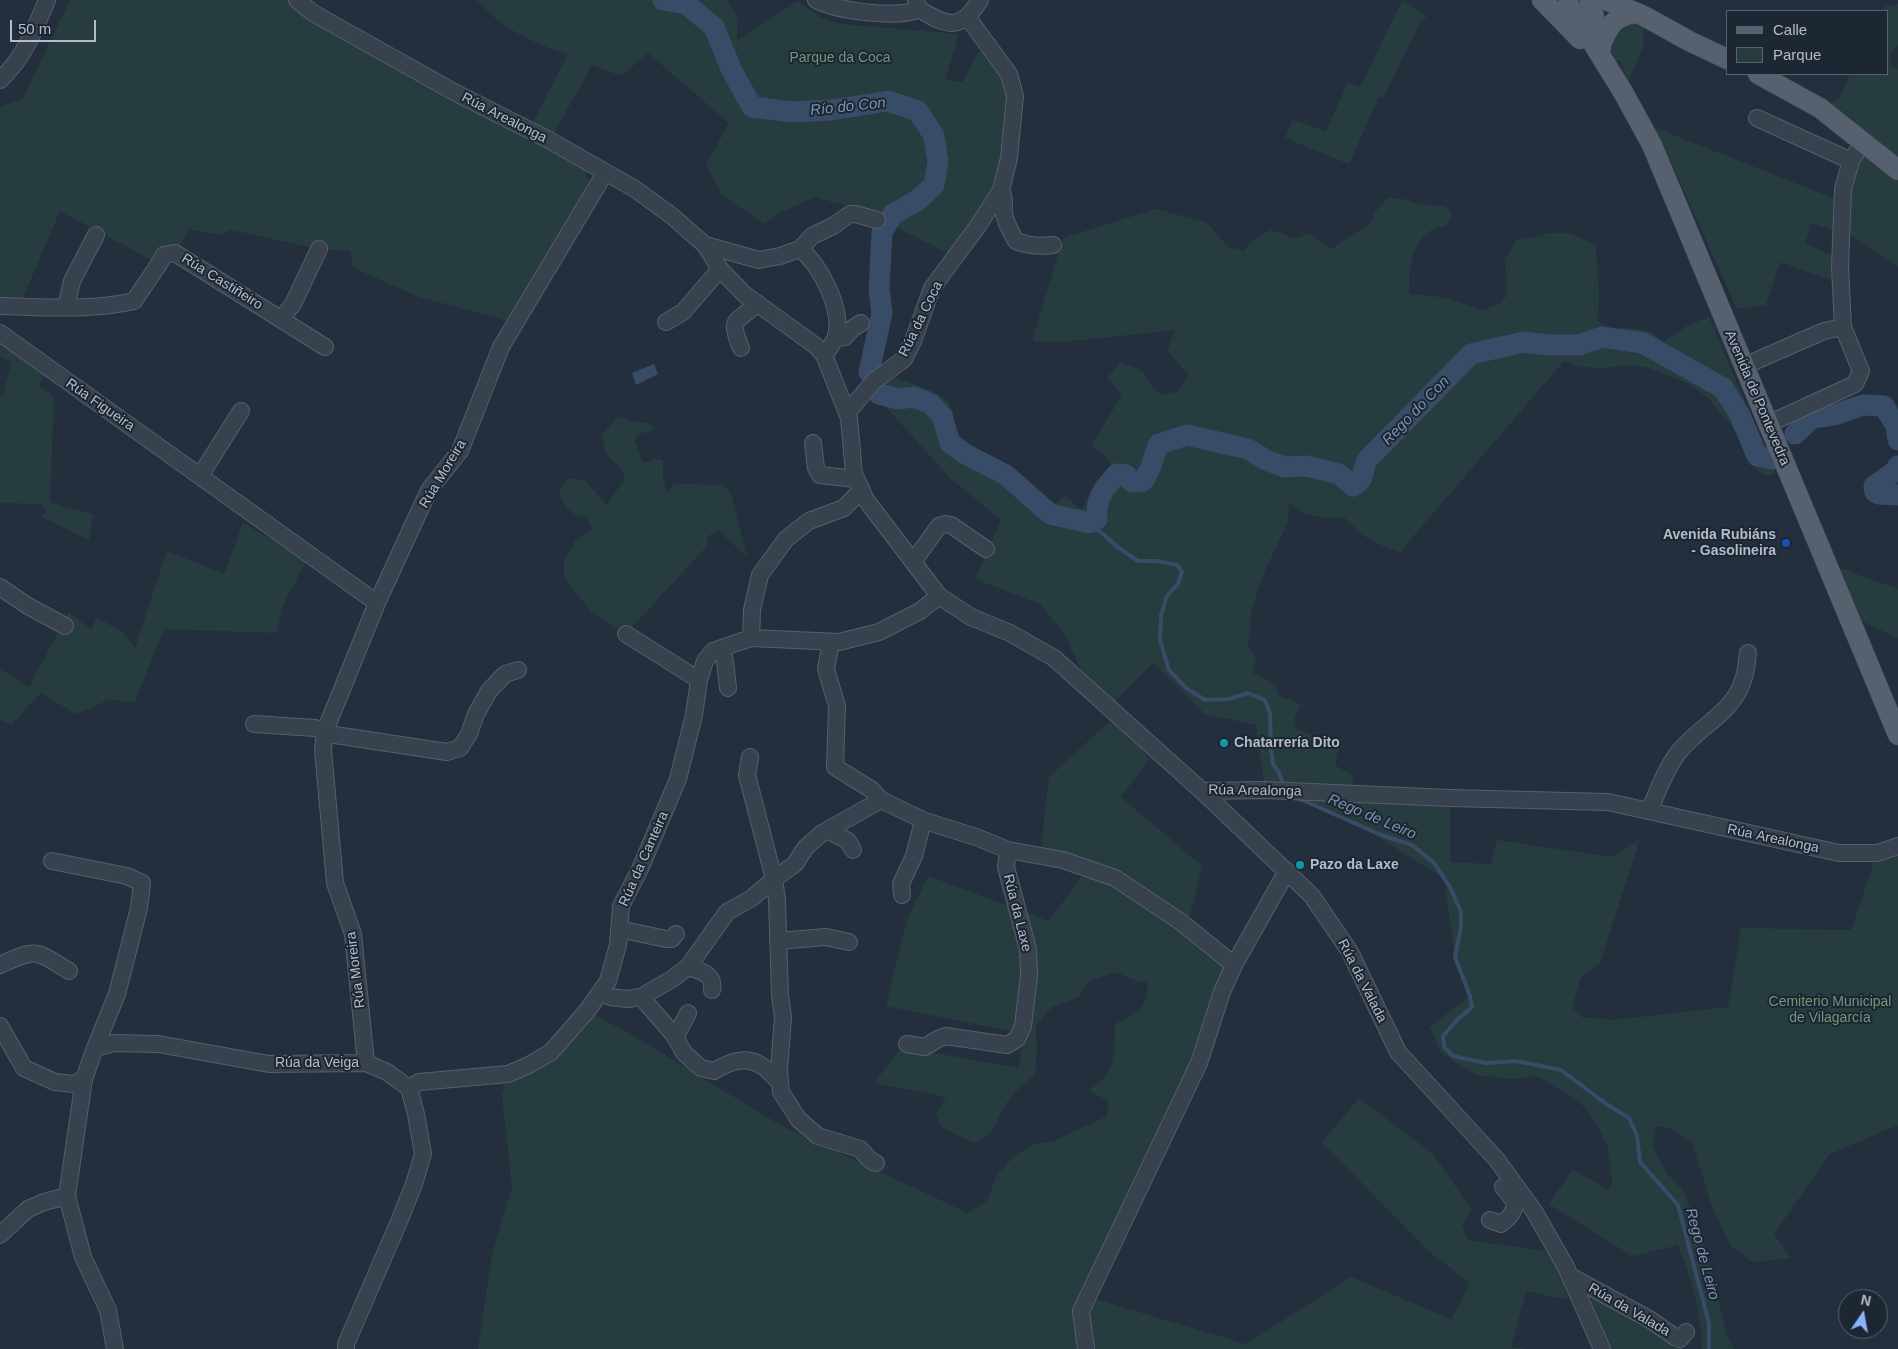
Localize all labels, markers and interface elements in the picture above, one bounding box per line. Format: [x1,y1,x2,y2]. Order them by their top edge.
scale bar [12,10,99,42]
legend [1726,10,1888,75]
text: 50 m [18,20,51,37]
text: Calle [1773,21,1807,38]
text: Parque [1773,46,1821,63]
park label: Parque da Coca [789,50,891,66]
street label: Rúa Arealonga [459,89,549,147]
water label: Río do Con [809,94,887,120]
street label: Rúa Castiñeiro [178,250,266,314]
street label: Rúa da Coca [896,279,946,359]
street label: Avenida de Pontevedra [1721,328,1793,468]
water label: Rego do Con [1379,373,1453,449]
street label: Rúa Figueira [62,375,138,435]
street label: Rúa Moreira [416,437,470,511]
place label: Avenida Rubiáns - Gasolineira [1663,527,1776,560]
marker: Avenida Rubiáns - Gasolineira [1780,537,1792,549]
place label: Chatarrería Dito [1234,735,1340,751]
marker: Chatarrería Dito [1218,737,1230,749]
street label: Rúa Arealonga [1208,782,1302,800]
water label: Rego de Leiro [1325,790,1419,844]
street label: Rúa da Canteira [616,809,672,909]
street label: Rúa Arealonga [1726,821,1820,857]
place label: Pazo da Laxe [1310,857,1399,873]
marker: Pazo da Laxe [1294,859,1306,871]
street label: Rúa da Laxe [999,872,1035,954]
street label: Rúa Moreira [343,931,369,1009]
street label: Rúa da Valada [1334,936,1390,1026]
park label: Cemiterio Municipal de Vilagarcía [1769,994,1891,1026]
street label: Rúa da Veiga [275,1055,359,1071]
water label: Rego de Leiro [1681,1206,1723,1302]
street label: Rúa da Valada [1585,1280,1673,1340]
north arrow [1838,1289,1888,1339]
text: N [1859,1291,1873,1309]

